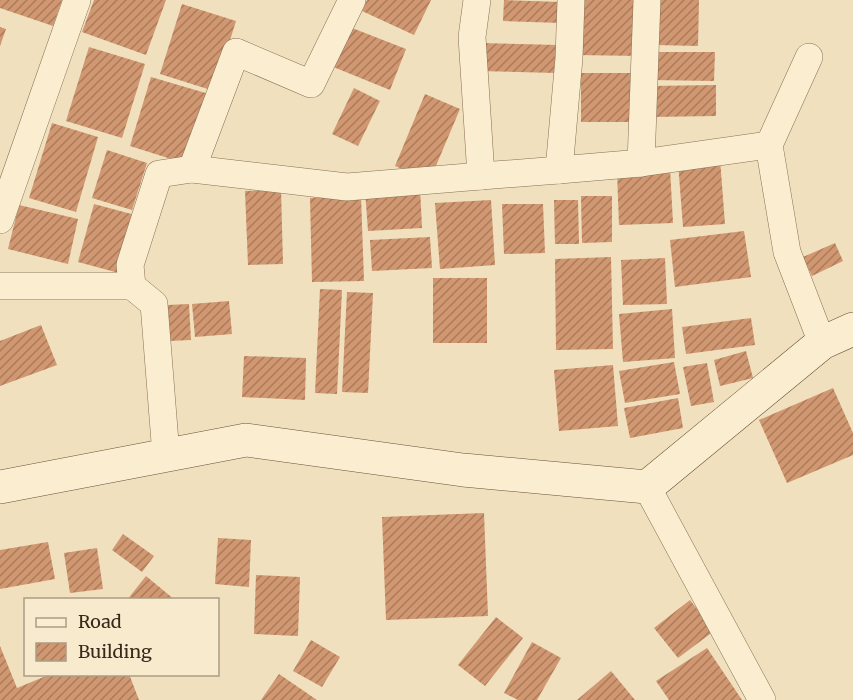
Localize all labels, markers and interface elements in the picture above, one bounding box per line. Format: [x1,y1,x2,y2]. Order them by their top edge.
legend [24,598,219,676]
text: Road [78,610,122,633]
text: Building [78,640,152,663]

